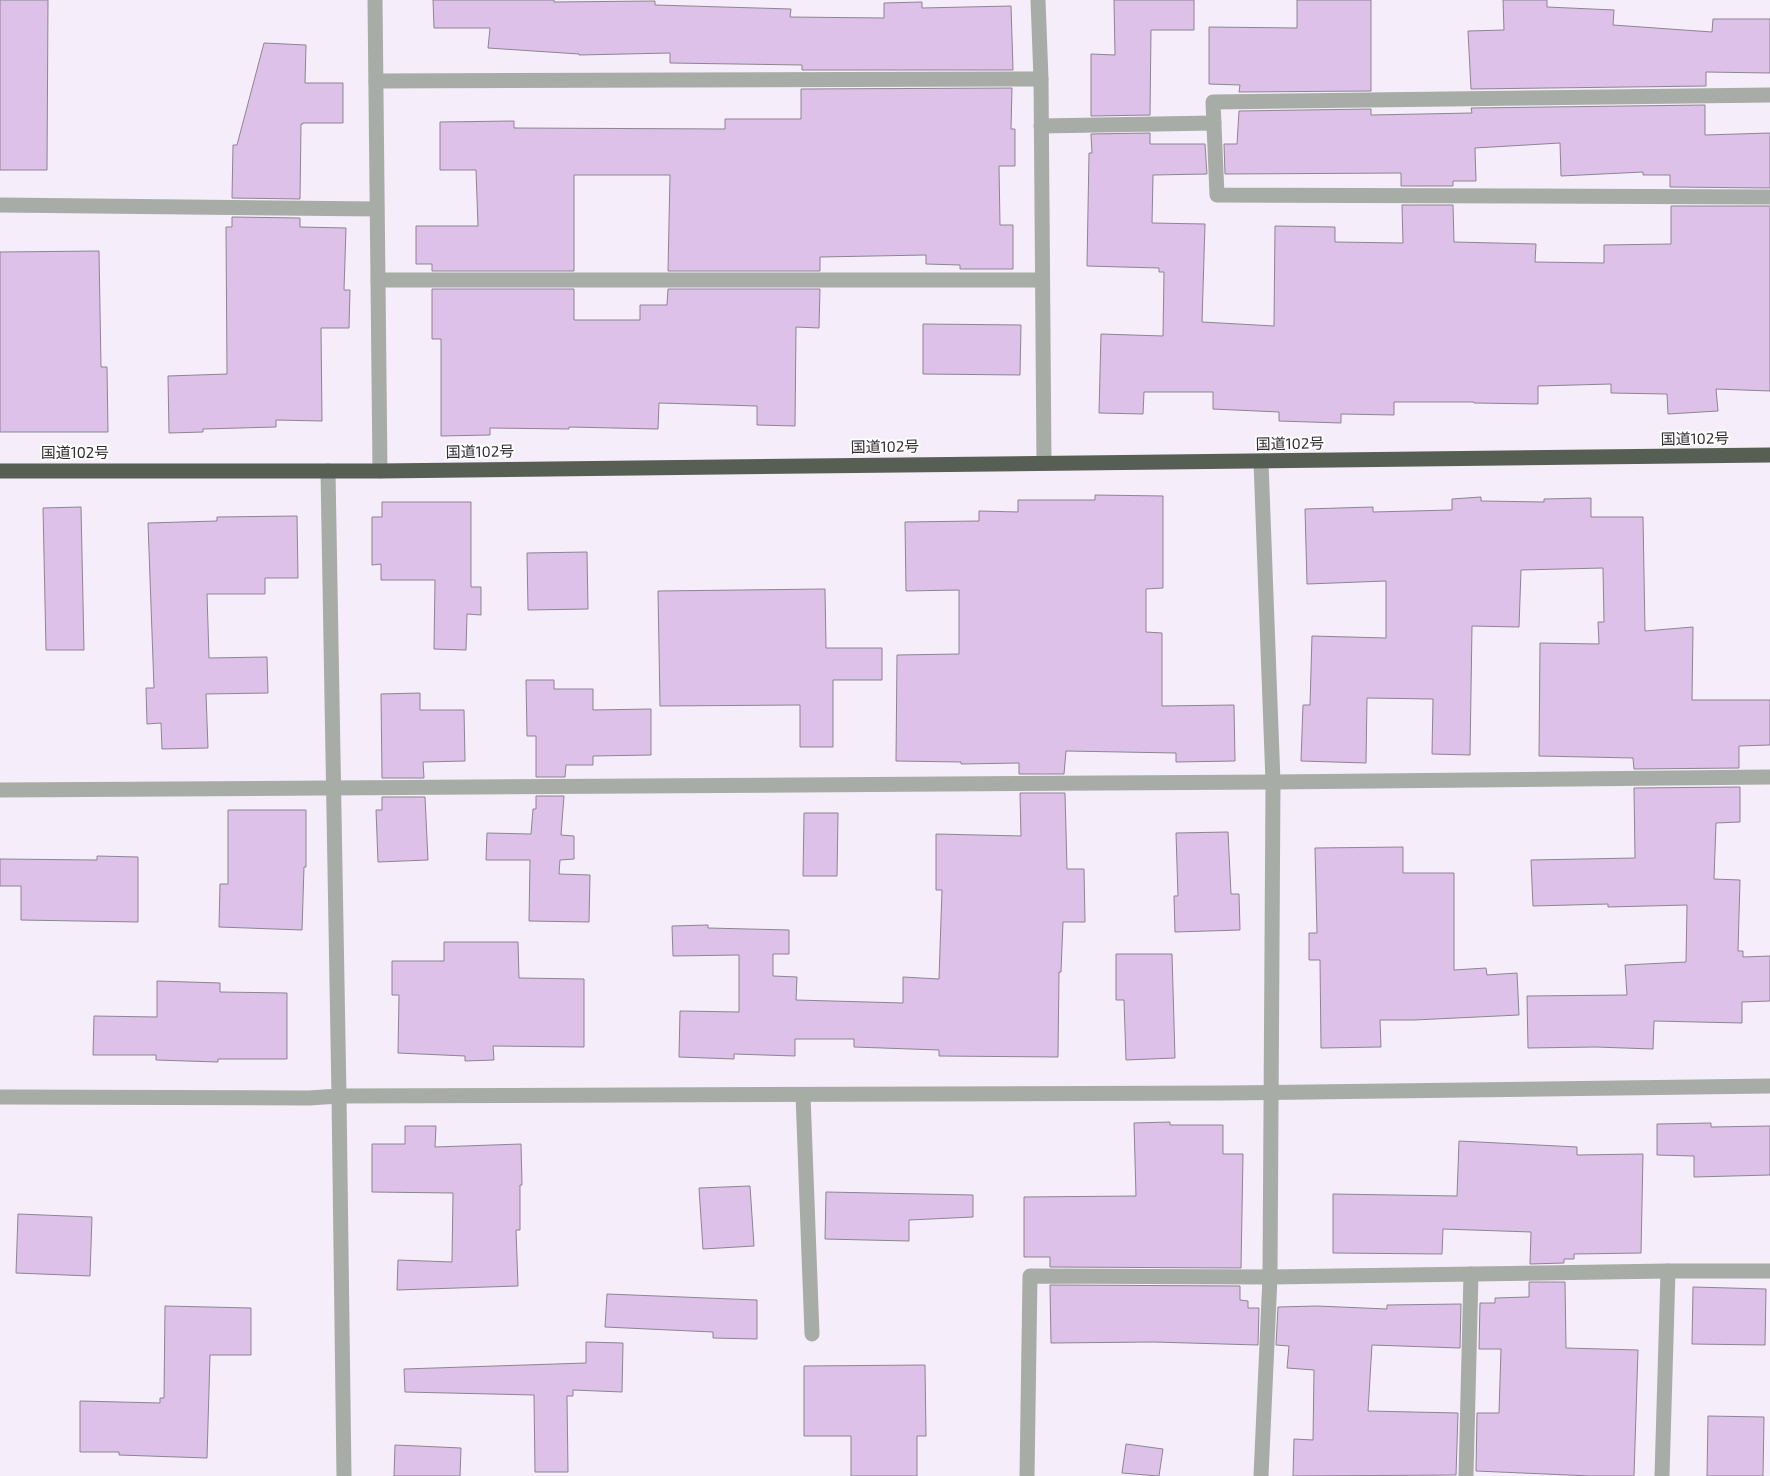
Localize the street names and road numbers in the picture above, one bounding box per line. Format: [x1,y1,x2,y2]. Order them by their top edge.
street label: 国道102号 [1661,428,1729,448]
street label: 国道102号 [1256,433,1324,453]
street label: 国道102号 [851,436,919,456]
street label: 国道102号 [446,441,514,461]
street label: 国道102号 [41,443,109,461]

